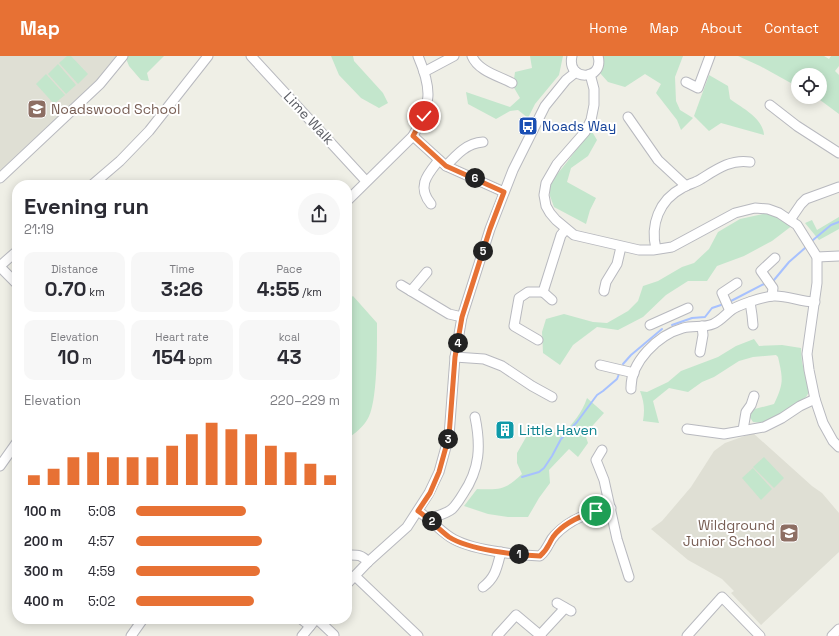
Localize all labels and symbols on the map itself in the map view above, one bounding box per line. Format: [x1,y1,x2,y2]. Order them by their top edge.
street label: Lime Walk [280,88,338,149]
school or university icon: Noadswood School [26,98,48,120]
pin [407,99,441,133]
place label: Noadswood School [51,100,180,118]
bus stop icon: Noads Way [517,115,539,137]
place label: Noads Way [542,117,616,135]
pin: 6 [465,168,485,188]
pin: 5 [473,241,493,261]
pin: 4 [448,333,468,353]
building icon: Little Haven [494,419,516,441]
place label: Little Haven [519,421,597,439]
pin: 3 [438,429,458,449]
pin [579,494,613,528]
pin: 2 [422,511,442,531]
place label: Wildground Junior School [683,516,775,550]
school or university icon: Wildground Junior School [778,522,800,544]
pin: 1 [509,544,529,564]

